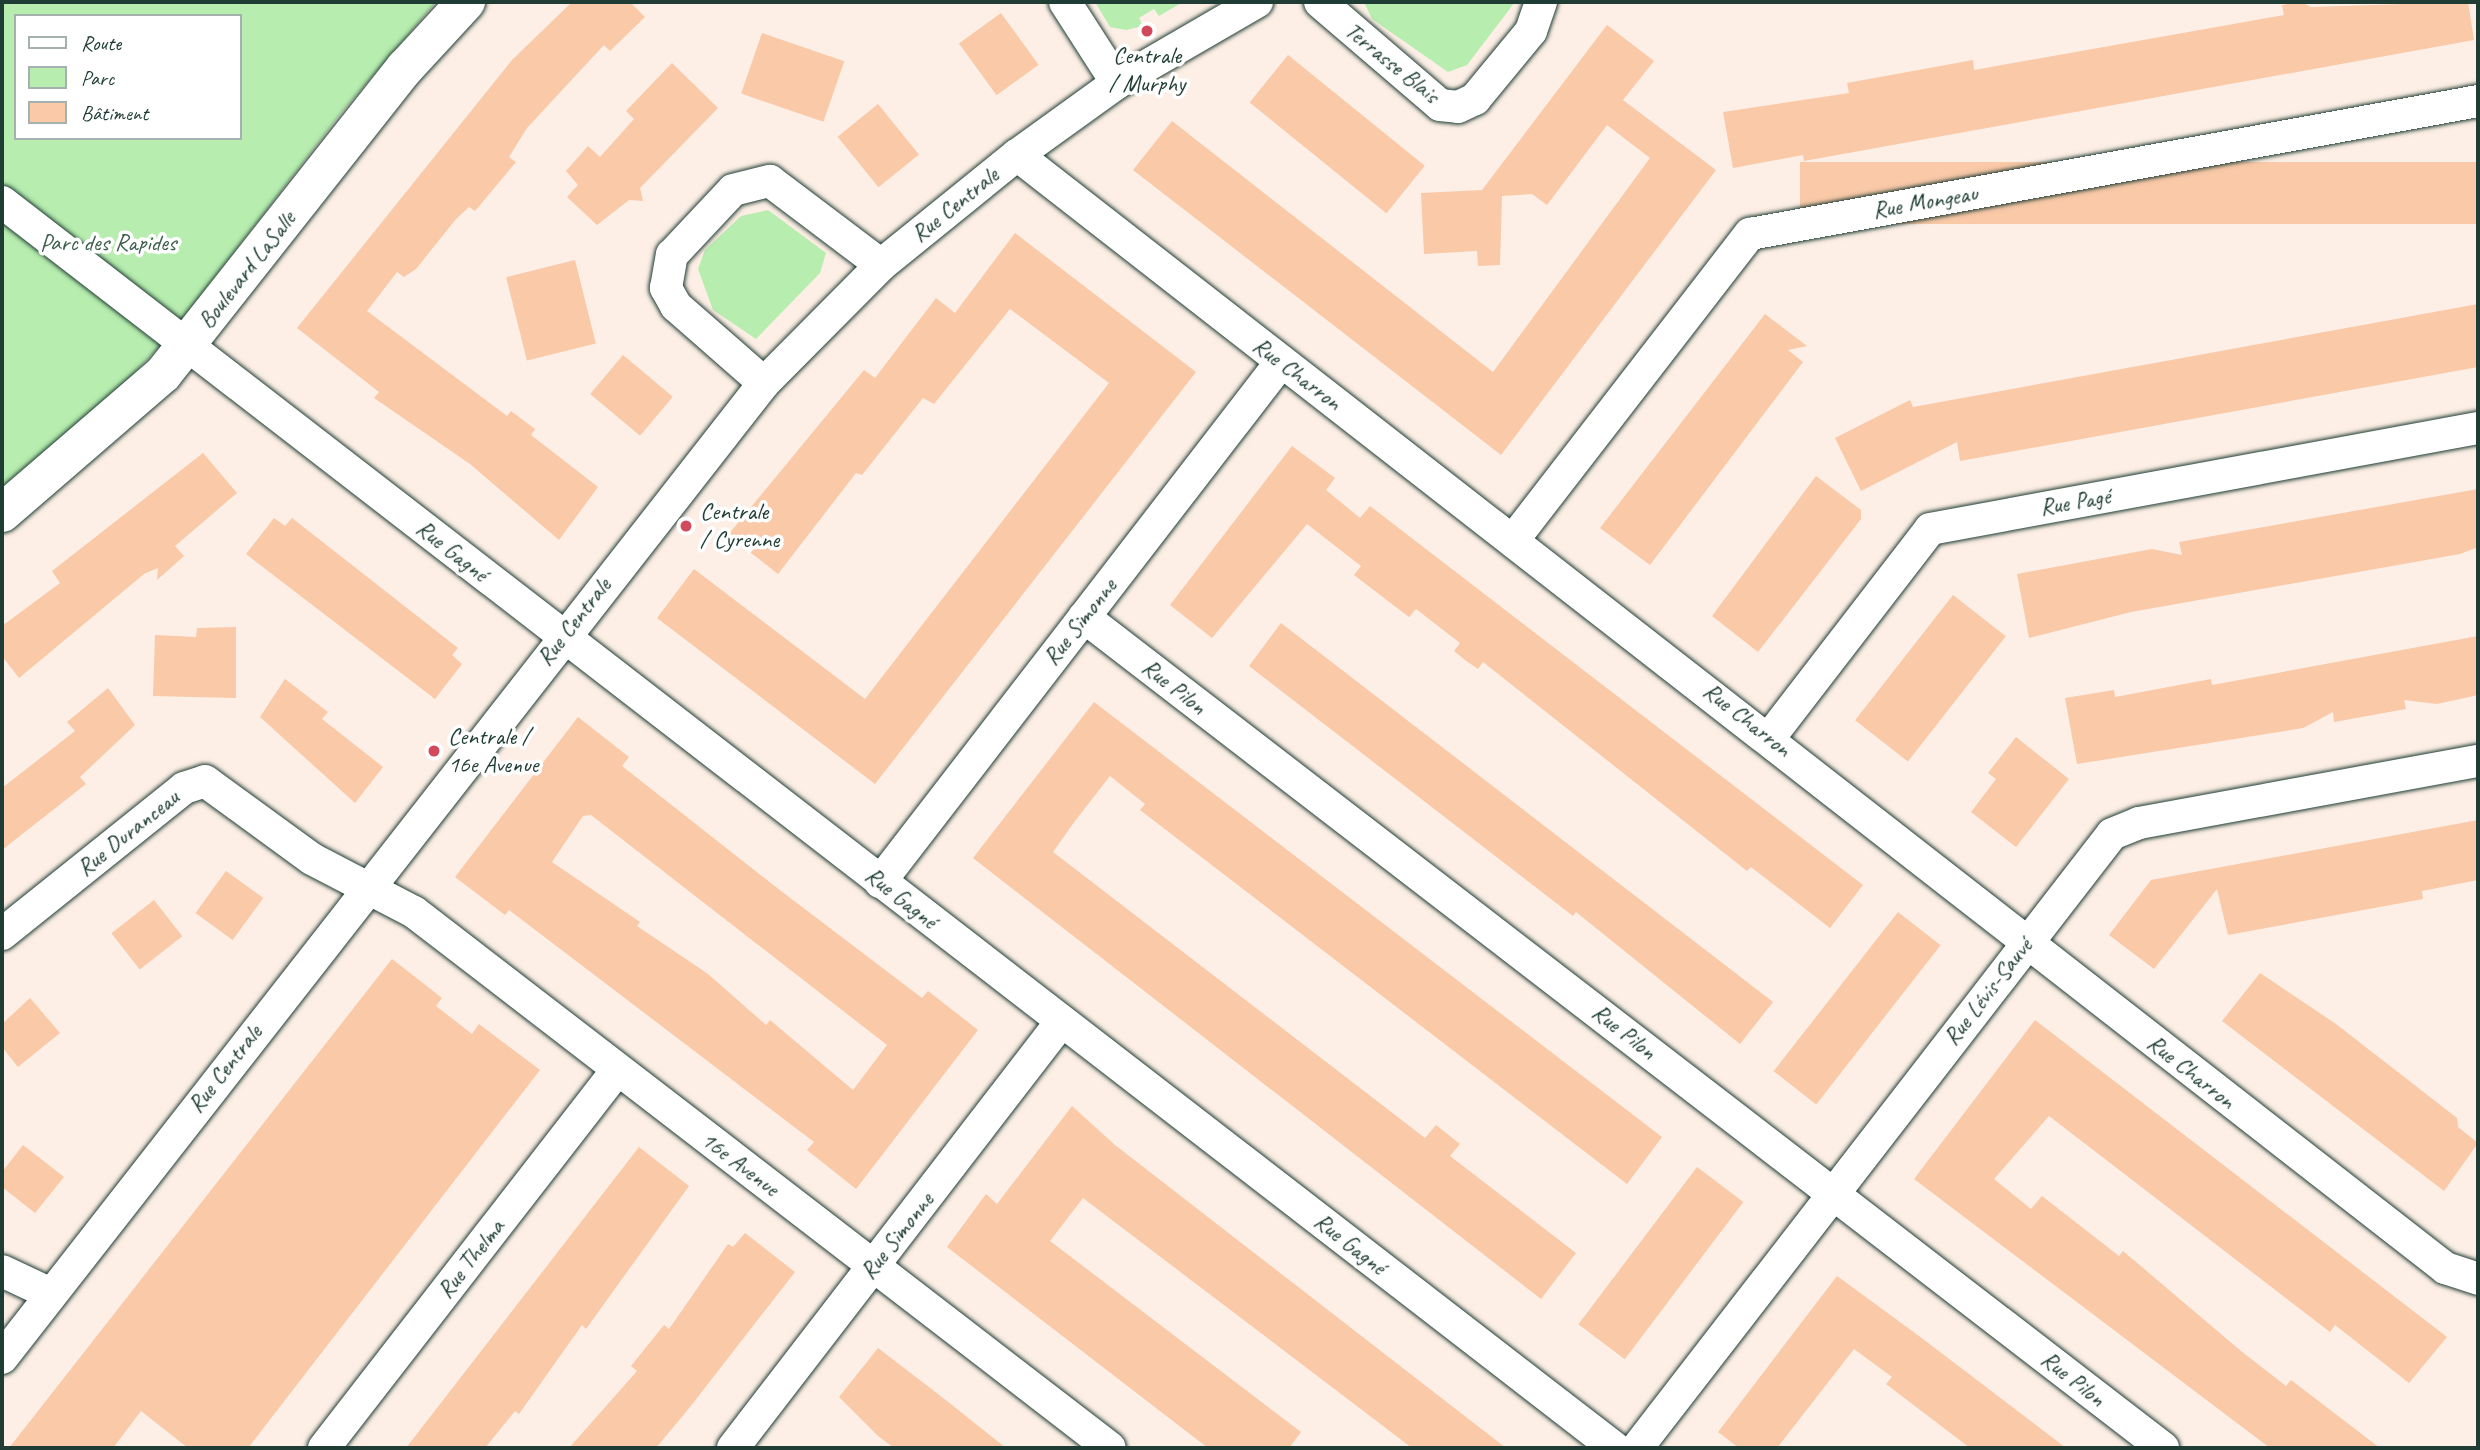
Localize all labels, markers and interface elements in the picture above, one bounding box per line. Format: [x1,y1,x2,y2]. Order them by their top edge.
legend [14,14,242,140]
street label: Terrasse Blais [1339,16,1445,110]
marker: Centrale / Murphy [1139,23,1155,39]
text: Route [81,30,121,56]
place label: Centrale / Murphy [1109,42,1185,98]
text: Parc [81,65,114,91]
text: Bâtiment [81,100,148,126]
street label: Rue Centrale [906,162,1004,248]
street label: Rue Mongeau [1870,179,1980,225]
street label: Boulevard LaSalle [192,205,302,335]
park label: Parc des Rapides [40,229,176,257]
street label: Rue Charron [1247,331,1347,417]
street label: Rue Pagé [2037,482,2113,522]
place label: Centrale / Cyrenne [700,498,779,554]
street label: Rue Gagné [410,514,494,588]
marker: Centrale / Cyrenne [678,518,694,534]
street label: Rue Centrale [531,573,617,671]
street label: Rue Simonne [1037,573,1123,671]
street label: Rue Pilon [1136,653,1212,721]
street label: Rue Charron [1697,677,1797,763]
place label: Centrale / 16e Avenue [448,723,538,779]
marker: Centrale / 16e Avenue [426,743,442,759]
street label: Rue Duranceau [71,783,185,883]
street label: Rue Gagné [859,861,943,935]
street label: Rue Lévis-Sauvé [1937,933,2039,1051]
street label: Rue Pilon [1586,998,1662,1066]
street label: Rue Centrale [182,1020,268,1118]
street label: Rue Charron [2141,1029,2241,1115]
street label: 16e Avenue [695,1125,785,1203]
street label: Rue Simonne [854,1187,940,1285]
street label: Rue Gagné [1308,1207,1392,1281]
street label: Rue Thelma [431,1214,511,1304]
street label: Rue Pilon [2035,1345,2111,1413]

